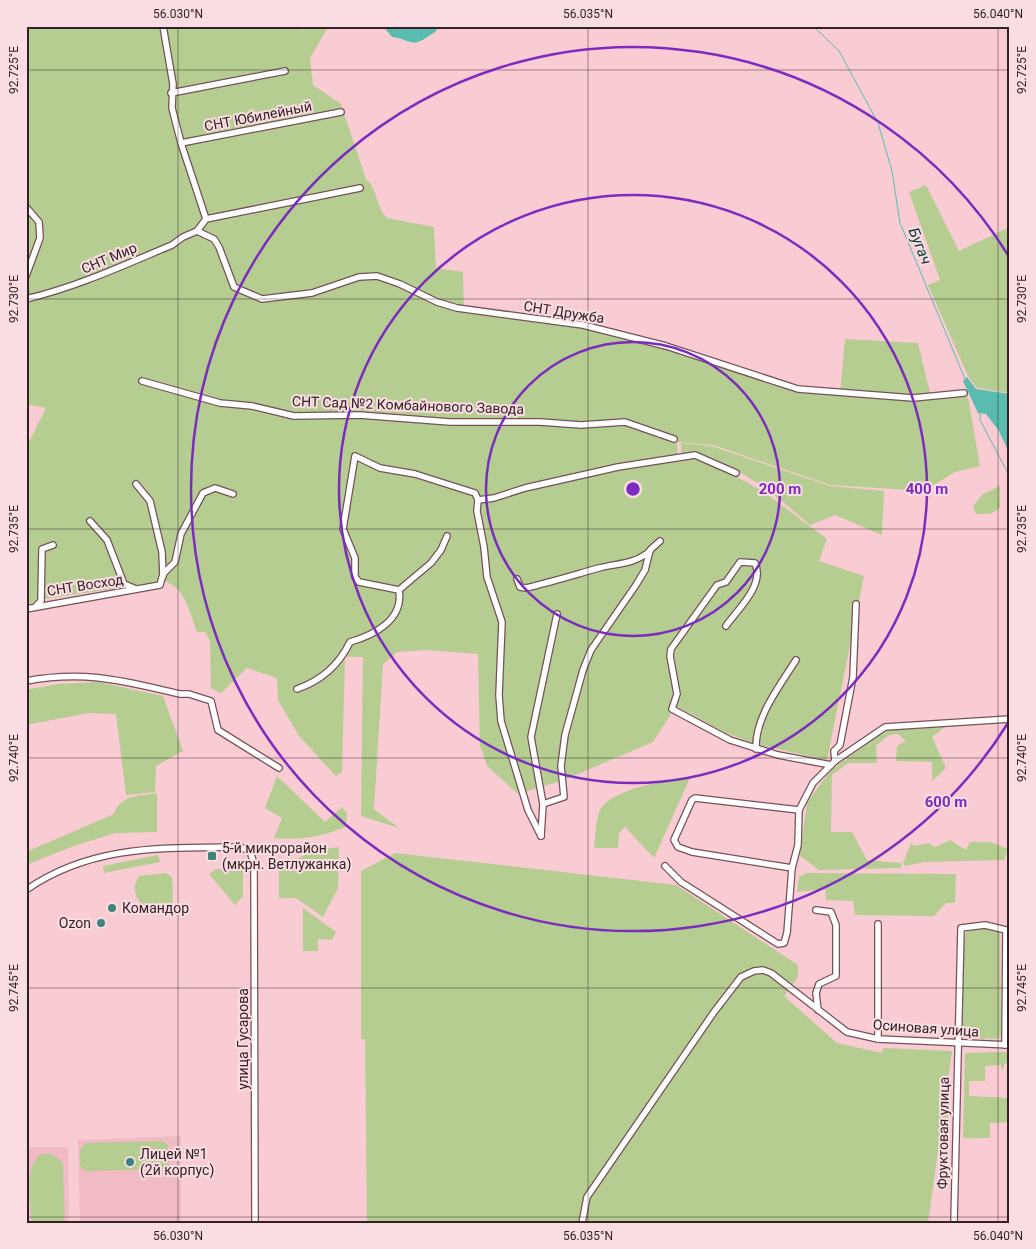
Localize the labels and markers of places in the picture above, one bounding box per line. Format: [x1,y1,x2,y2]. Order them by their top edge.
centre of rings [624,480,642,498]
place label: 5-й микрорайон (мкрн. Ветлужанка) [222,840,351,873]
marker: 5-й микрорайон (мкрн. Ветлужанка) [206,850,218,862]
place label: Командор [122,900,189,916]
marker: Командор [106,902,118,914]
place label: Ozon [59,915,91,931]
marker: Ozon [95,917,107,929]
place label: Лицей №1 (2й корпус) [140,1146,214,1179]
marker: Лицей №1 (2й корпус) [124,1156,136,1168]

